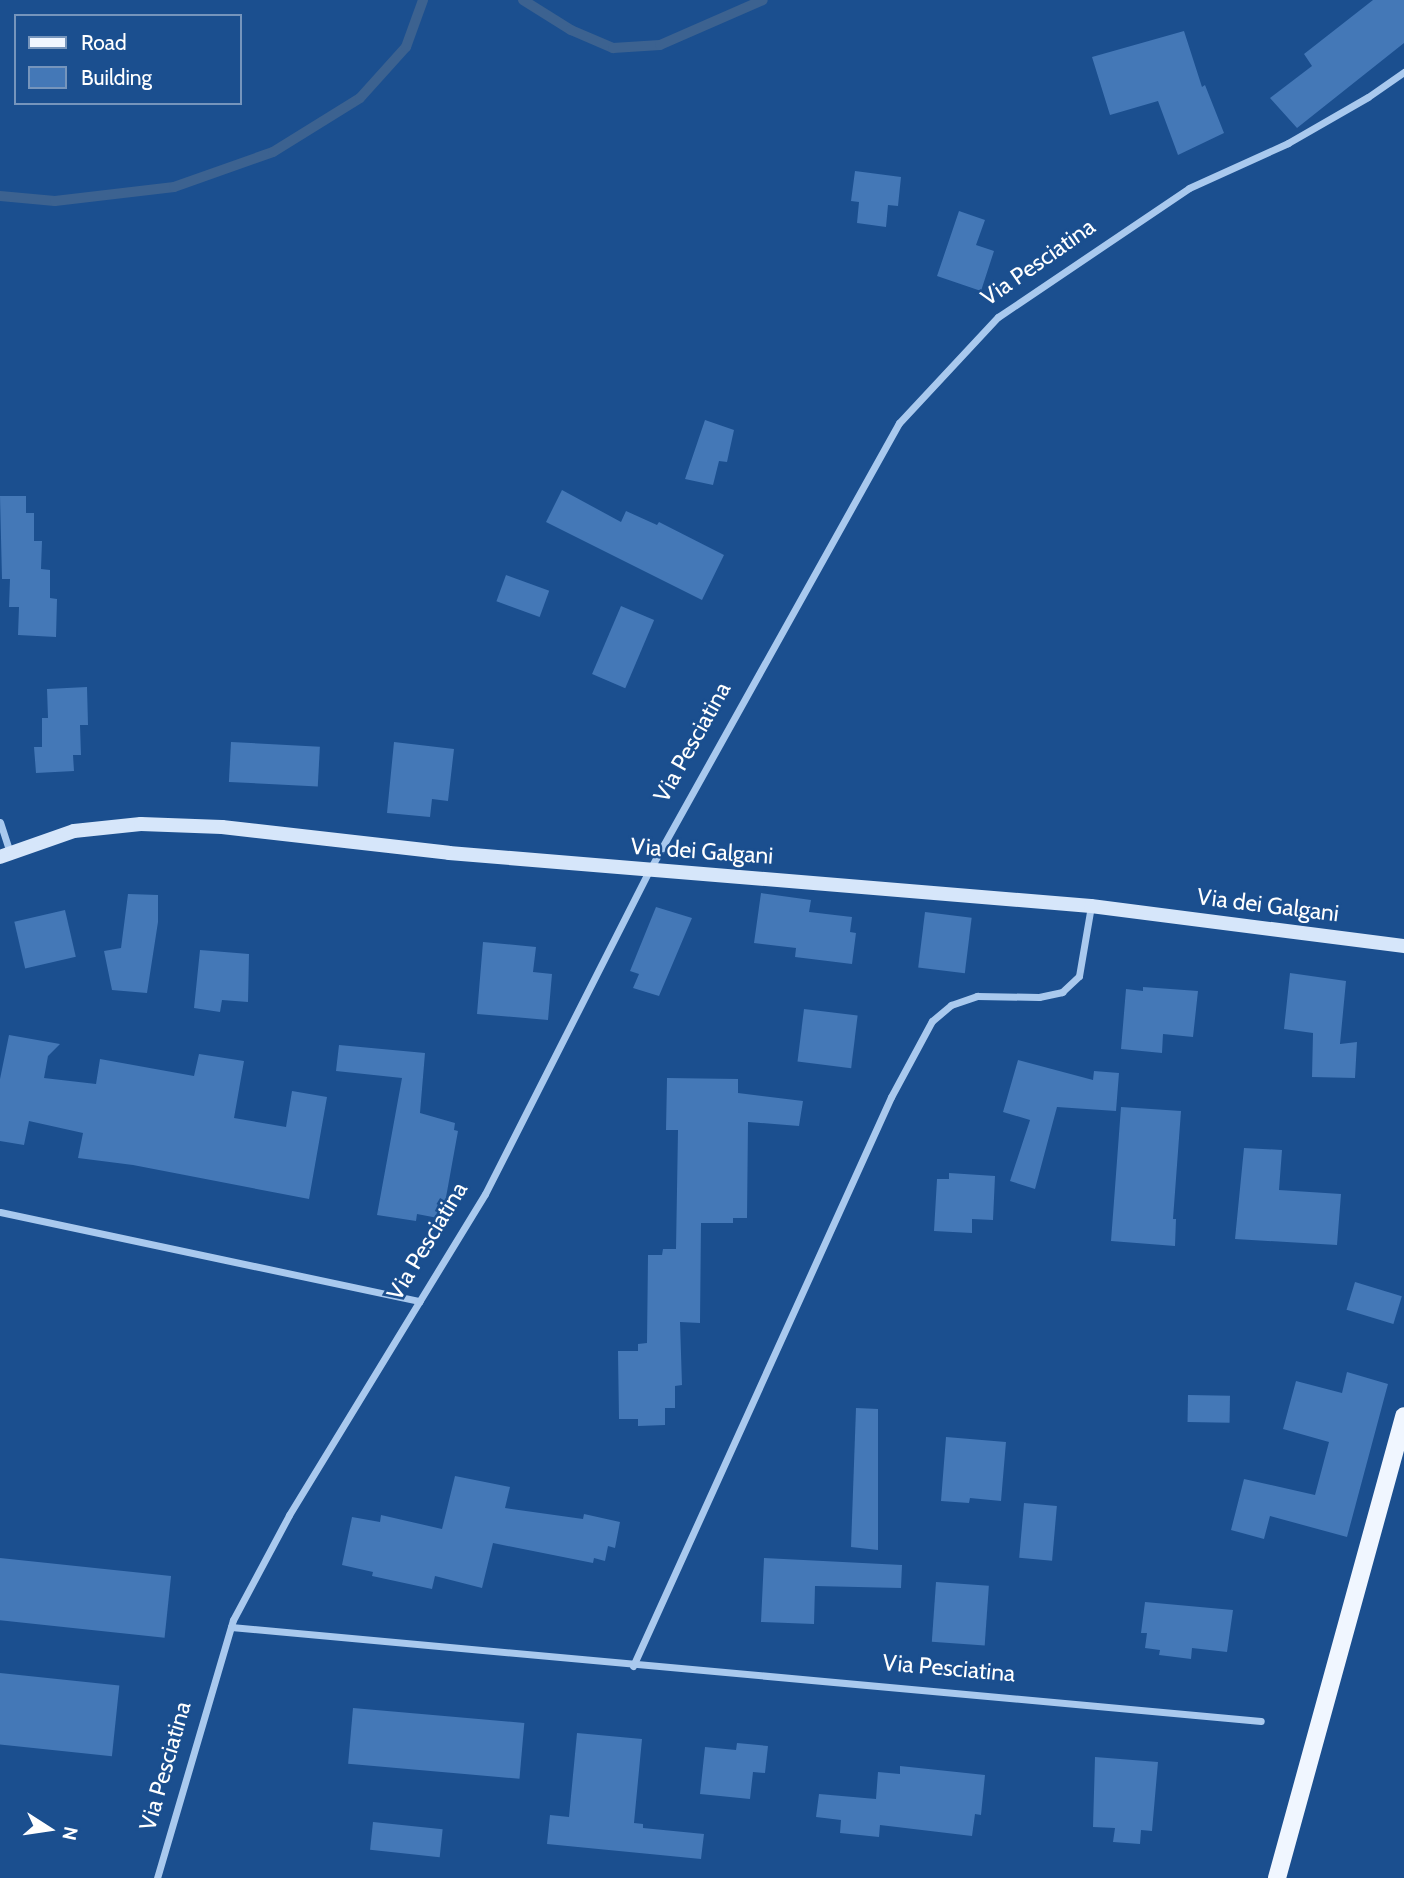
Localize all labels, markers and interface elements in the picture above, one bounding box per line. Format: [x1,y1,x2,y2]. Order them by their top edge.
legend [14,14,242,105]
text: Road [81,30,127,55]
text: Building [81,65,152,90]
street label: Via Pesciatina [976,213,1100,311]
street label: Via Pesciatina [648,677,736,807]
street label: Via dei Galgani [630,832,774,870]
street label: Via dei Galgani [1195,883,1341,927]
street label: Via Pesciatina [381,1177,473,1305]
street label: Via Pesciatina [882,1648,1016,1688]
street label: Via Pesciatina [133,1698,197,1834]
north arrow [14,1794,84,1864]
text: N [57,1825,83,1842]

